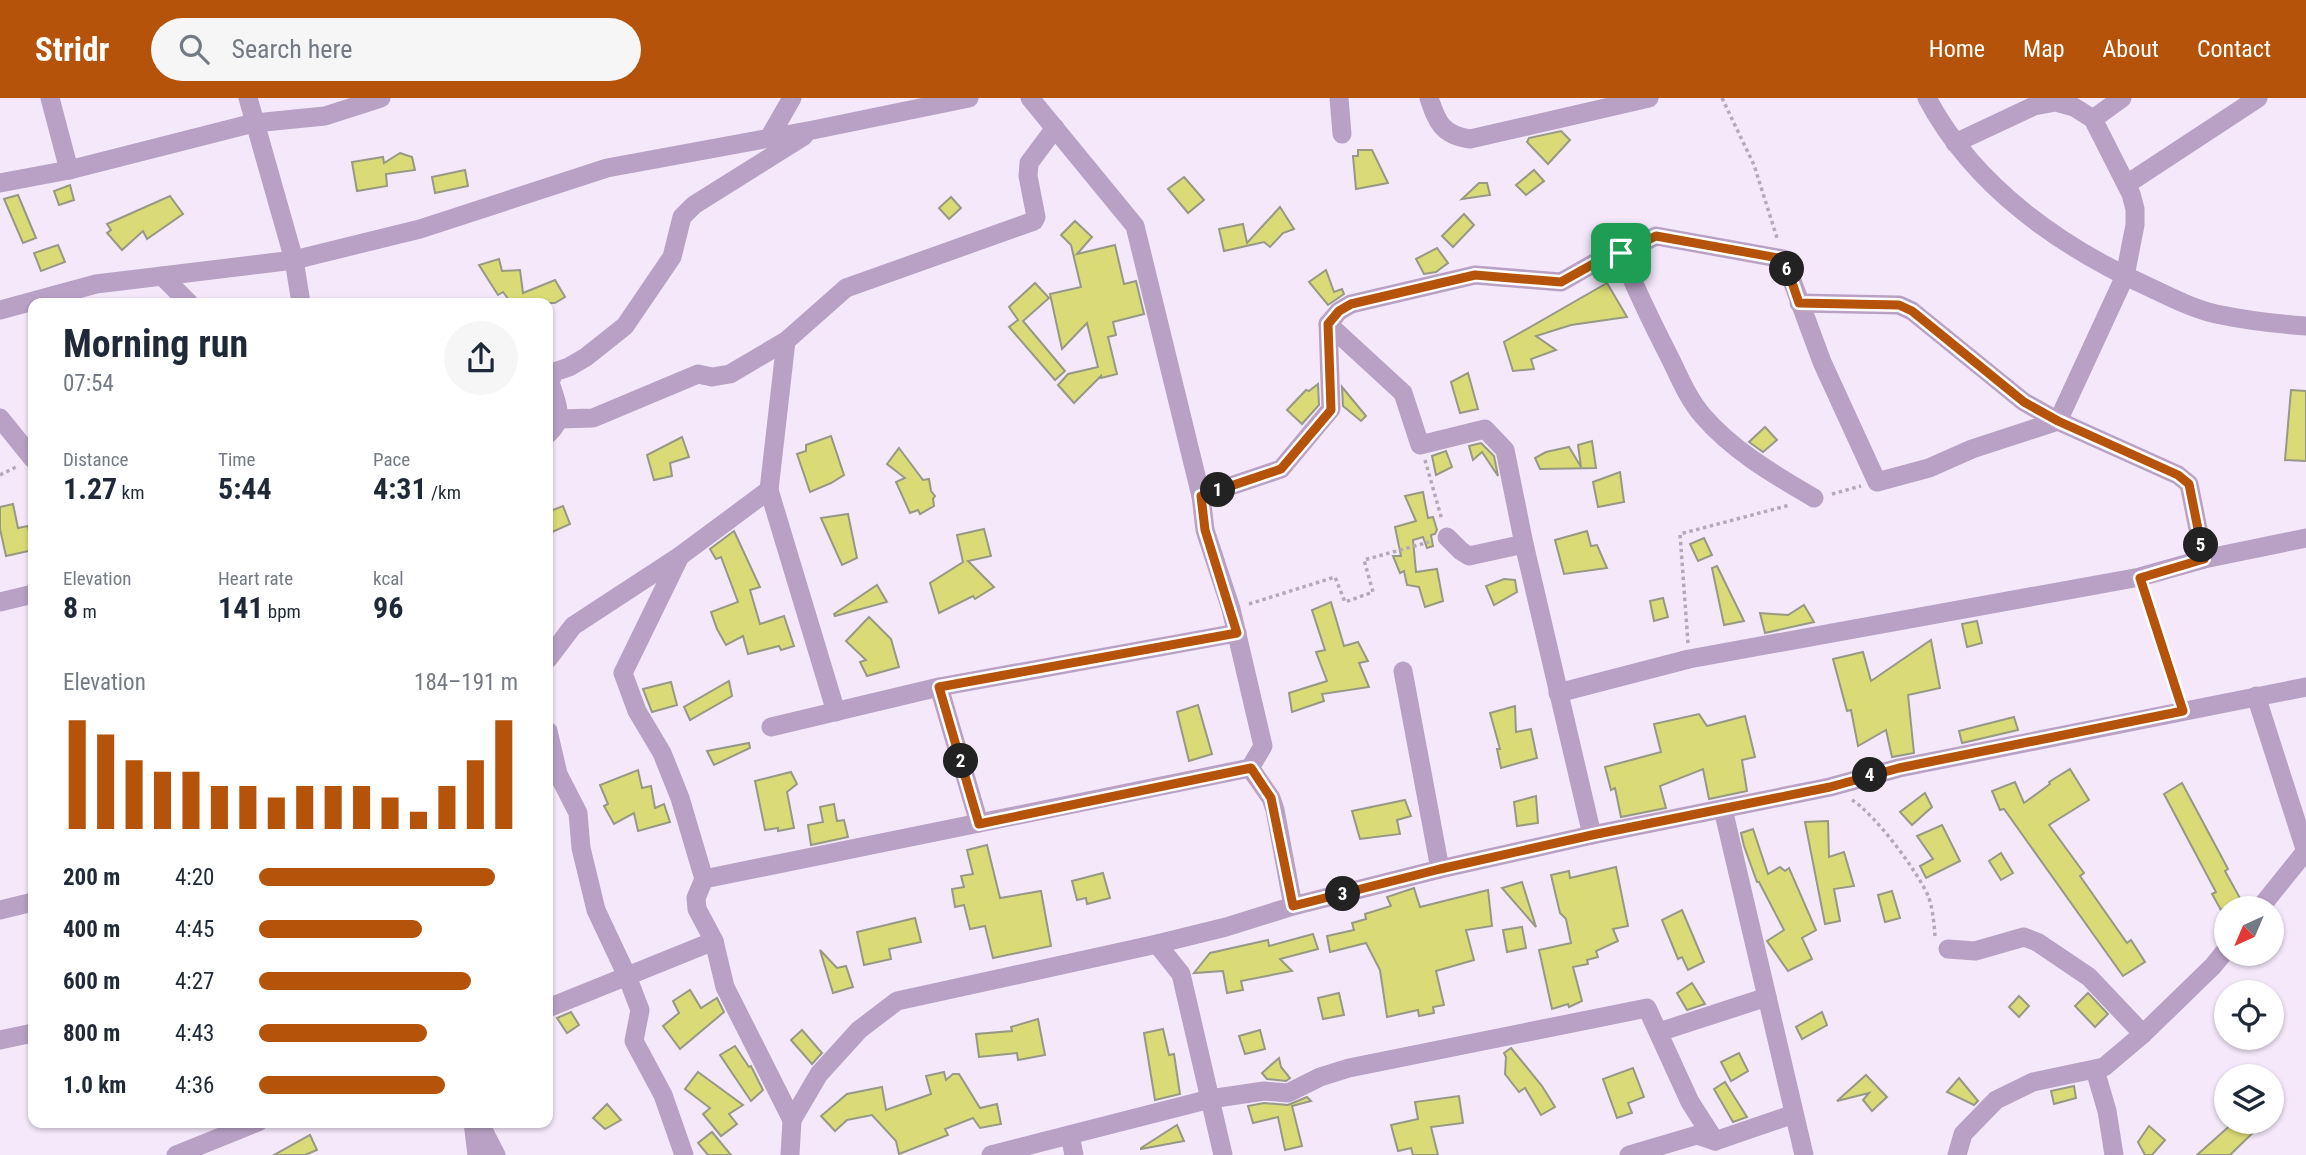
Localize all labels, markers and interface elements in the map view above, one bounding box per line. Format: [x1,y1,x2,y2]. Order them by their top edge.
search box [151,18,641,81]
text: Stridr [35,30,109,69]
icon: search [175,30,213,68]
text: Search here [231,34,352,64]
text: Home [1929,35,1985,63]
text: Map [2023,35,2065,63]
text: About [2103,35,2159,63]
text: Contact [2197,35,2271,63]
pin [1591,223,1651,283]
icon: arrive [1602,234,1640,272]
pin: 6 [1770,252,1804,286]
text: 6 [1782,257,1791,280]
button: share [444,321,518,395]
text: Morning run [63,322,248,366]
text: 07:54 [63,370,114,397]
text: Distance [63,448,128,471]
text: Time [218,448,255,471]
text: Pace [373,448,410,471]
text: 1.27 [63,471,117,506]
text: 5:44 [218,471,272,506]
text: 4:31 [373,471,427,506]
pin: 1 [1200,472,1236,508]
text: 1 [1213,478,1222,501]
text: km [117,481,144,504]
text: /km [427,481,461,504]
pin: 5 [2184,528,2218,562]
text: 5 [2196,533,2205,556]
text: Elevation [63,567,131,590]
text: Heart rate [218,567,293,590]
text: kcal [373,567,404,590]
text: 8 [63,590,78,625]
text: 141 [218,590,263,625]
text: 96 [373,590,403,625]
text: m [78,600,97,623]
text: bpm [263,600,301,623]
text: Elevation [63,669,146,696]
text: 184–191 m [414,669,518,696]
pin: 2 [944,744,978,778]
text: 2 [956,749,965,772]
pin: 4 [1853,758,1888,792]
text: 4 [1865,763,1874,786]
text: 200 m [63,864,120,891]
text: 4:20 [175,864,214,891]
pin: 3 [1326,876,1360,912]
text: 3 [1338,882,1347,905]
north arrow [2214,896,2284,966]
map controls [2214,896,2284,1134]
text: 400 m [63,916,120,943]
text: 4:45 [175,916,214,943]
text: 600 m [63,968,120,995]
text: 4:27 [175,968,214,995]
button: locate [2214,980,2284,1050]
text: 800 m [63,1020,120,1047]
text: 4:43 [175,1020,214,1047]
button: layers [2214,1064,2284,1134]
text: 1.0 km [63,1072,126,1099]
text: 4:36 [175,1072,214,1099]

